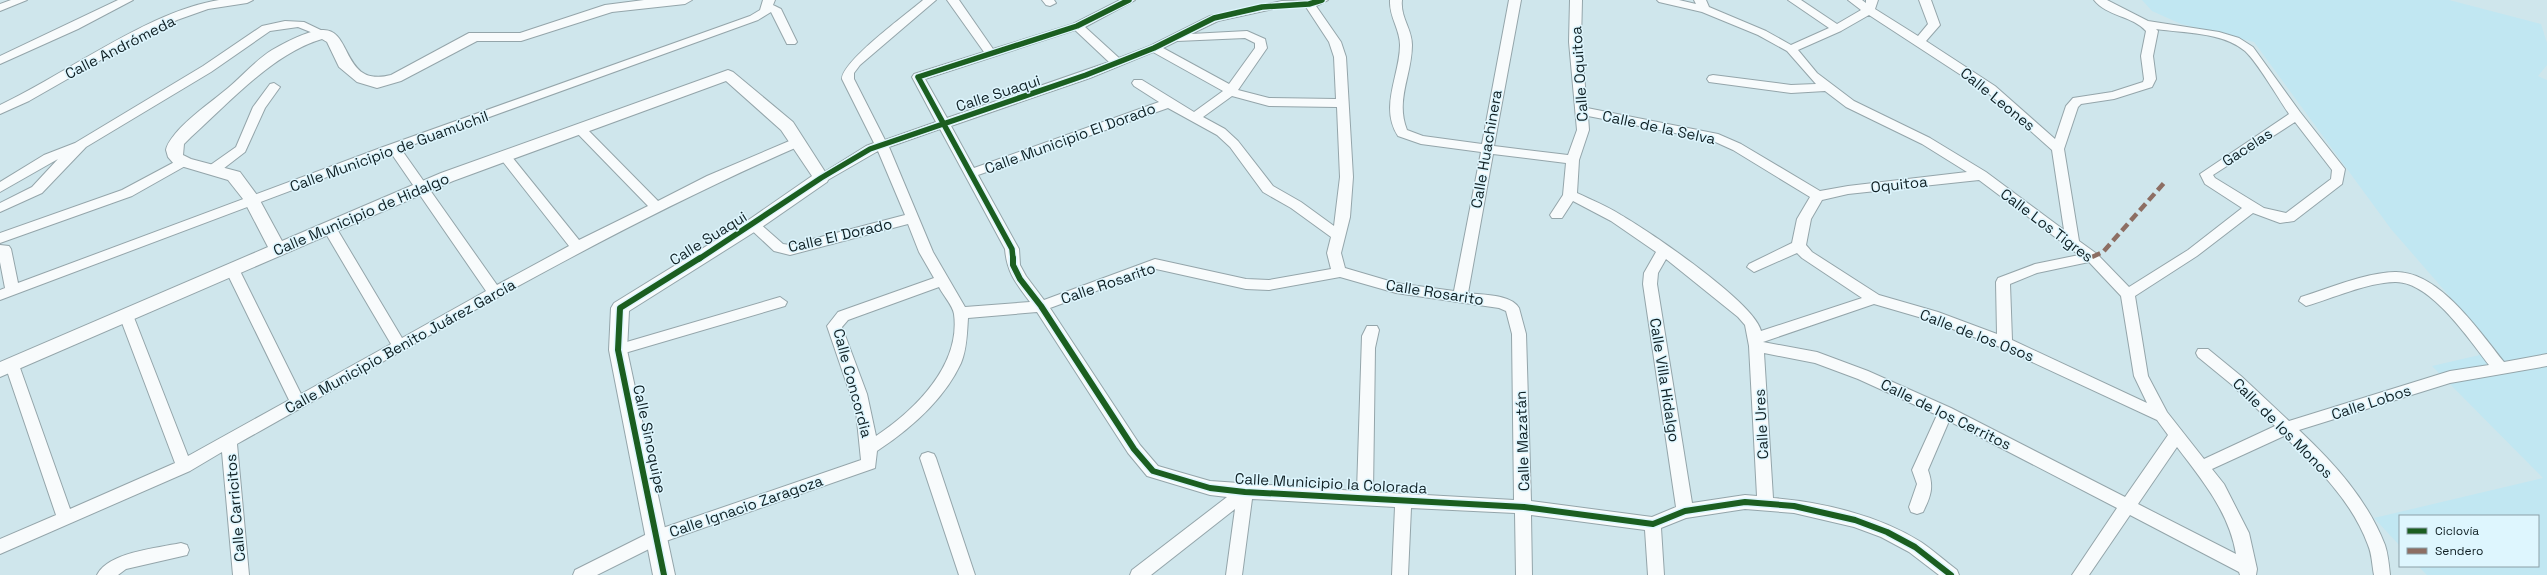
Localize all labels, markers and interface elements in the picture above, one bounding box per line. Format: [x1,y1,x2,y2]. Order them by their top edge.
street label: Calle Andrómeda [62,11,179,83]
street label: Calle Oquitoa [1566,25,1592,122]
street label: Calle Leones [1957,63,2039,135]
street label: Calle Suaqui [953,70,1043,116]
street label: Calle Huachinera [1466,88,1506,210]
street label: Calle Municipio El Dorado [982,98,1158,178]
street label: Calle Municipio de Guamúchil [287,106,491,196]
street label: Calle de la Selva [1601,106,1718,148]
street label: Gacelas [2218,124,2276,170]
street label: Calle Municipio de Hidalgo [270,168,452,260]
street label: Oquitoa [1870,172,1929,196]
street label: Calle Los Tigres [1997,184,2097,266]
street label: Calle Suaqui [666,207,750,269]
street label: Calle El Dorado [786,214,894,256]
street label: Calle Rosarito [1058,258,1158,308]
street label: Calle Municipio Benito Juárez García [281,274,519,418]
street label: Calle Rosarito [1385,275,1485,309]
street label: Calle de los Osos [1917,305,2037,366]
street label: Calle Villa Hidalgo [1646,317,1684,443]
street label: Calle Concordia [829,326,877,440]
street label: Calle de los Cerritos [1878,374,2014,454]
street label: Calle de los Monos [2229,374,2337,482]
street label: Calle Lobos [2329,380,2413,424]
street label: Calle Sinoquipe [629,383,671,495]
street label: Calle Ures [1750,388,1772,460]
street label: Calle Mazatán [1511,390,1533,492]
street label: Calle Carricitos [221,453,249,563]
street label: Calle Municipio la Colorada [1234,468,1428,498]
street label: Calle Ignacio Zaragoza [667,471,826,541]
legend [2399,515,2539,567]
text: Ciclovía [2435,523,2479,539]
text: Sendero [2435,543,2483,559]

